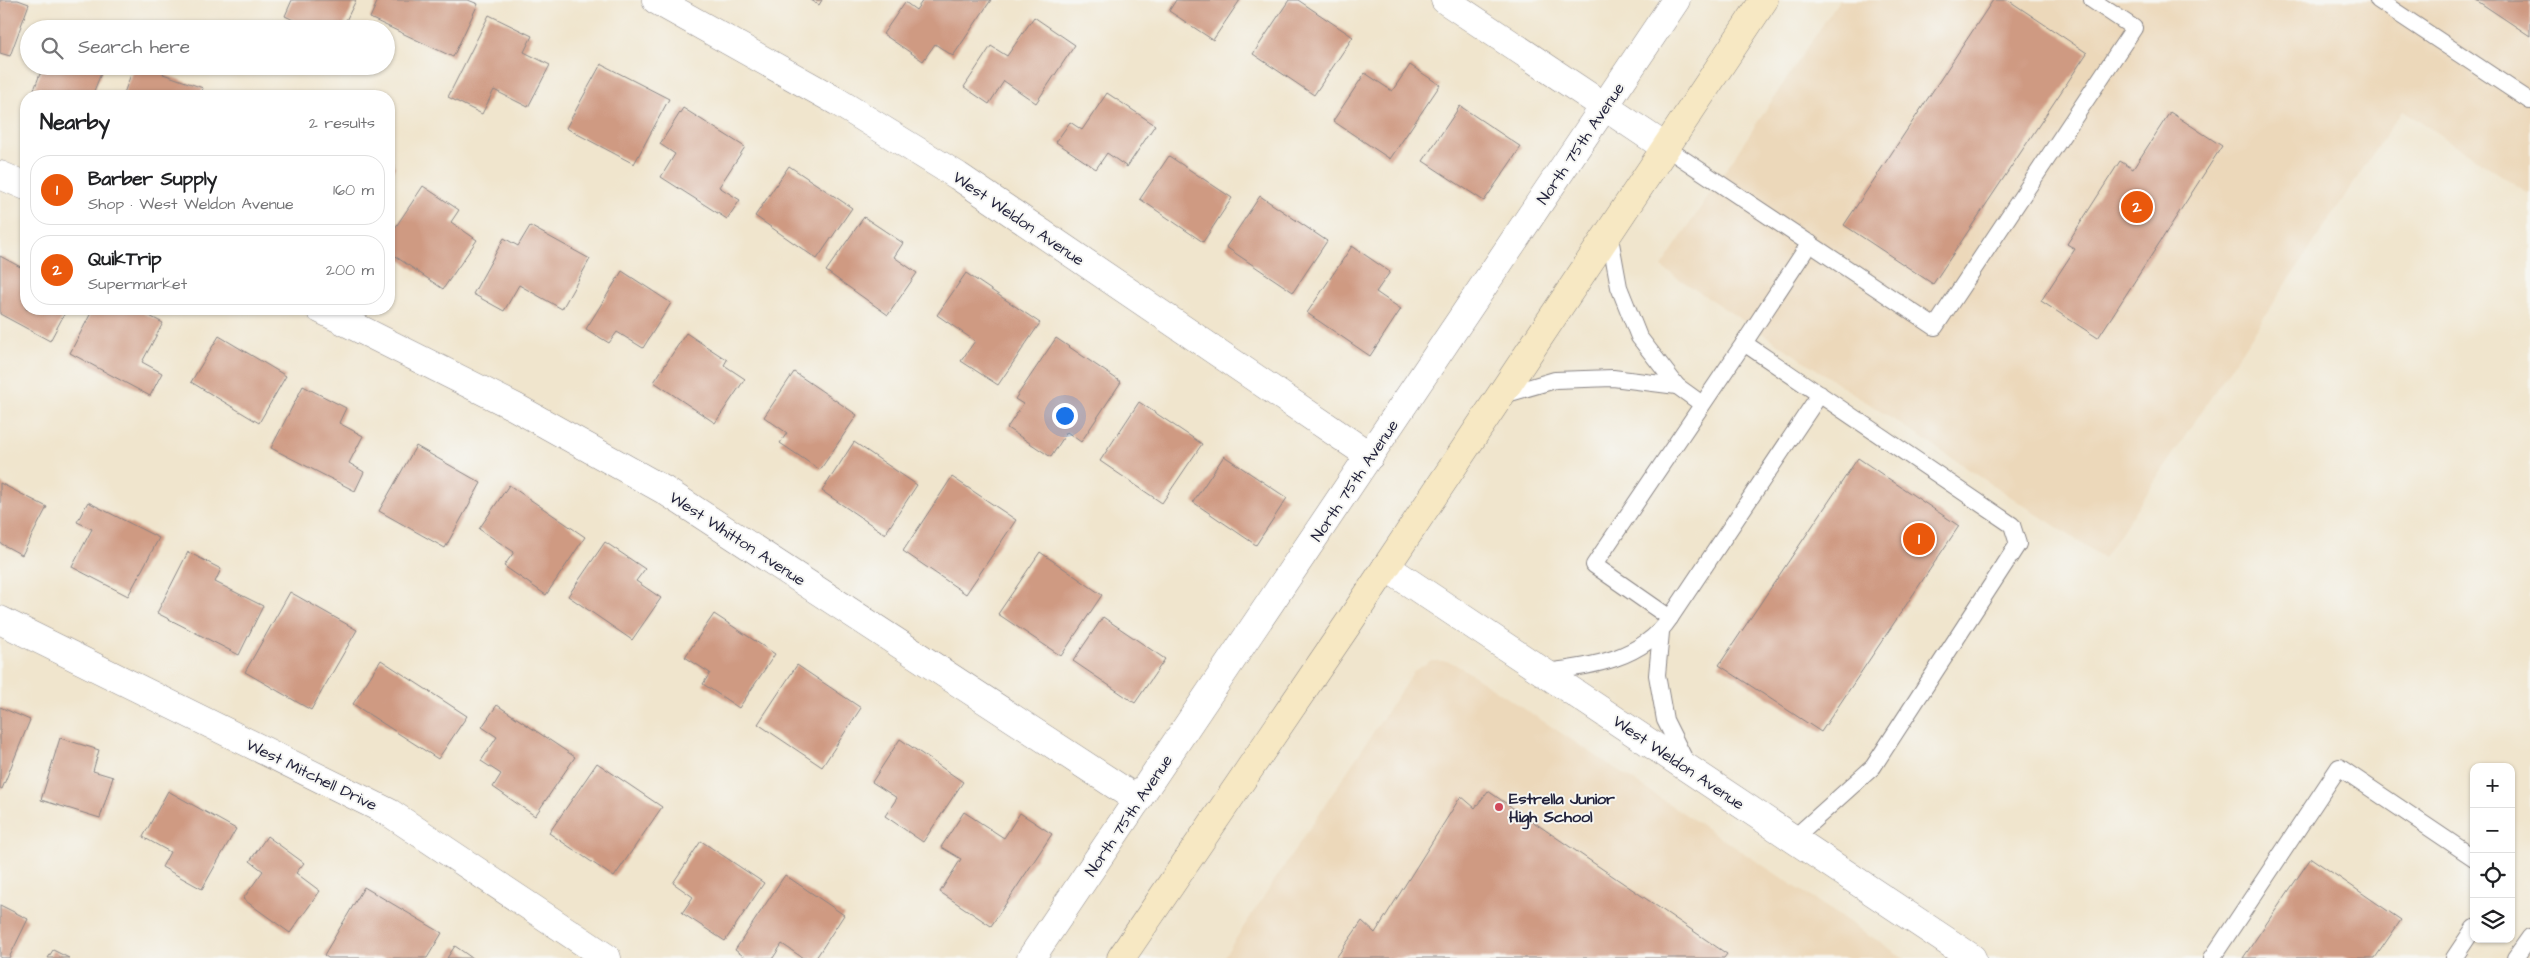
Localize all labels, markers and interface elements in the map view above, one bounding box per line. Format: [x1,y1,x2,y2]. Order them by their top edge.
search box [20,20,395,75]
icon: search [38,34,66,62]
text: Search here [78,34,190,61]
street label: North 75th Avenue [1532,78,1630,209]
text: Nearby [40,108,110,137]
text: 2 results [309,112,375,134]
text: Barber Supply [88,166,217,193]
street label: West Weldon Avenue [948,167,1089,271]
text: 1 [56,179,58,201]
text: 160 m [333,179,374,201]
pin: 2 [2121,188,2153,226]
text: Shop · West Weldon Avenue [88,193,294,215]
text: QuikTrip [88,246,162,273]
text: 2 [52,259,62,281]
text: 200 m [326,259,374,281]
text: Supermarket [88,273,187,295]
your location [1052,403,1078,429]
street label: North 75th Avenue [1306,415,1404,546]
street label: West Whitton Avenue [665,486,810,591]
pin: 1 [1903,520,1935,558]
street label: West Weldon Avenue [1608,711,1749,815]
street label: West Mitchell Drive [242,734,381,816]
street label: North 75th Avenue [1080,750,1178,881]
map controls [2470,763,2515,943]
button: + [2470,763,2515,808]
place label: Estrella Junior High School [1509,788,1615,830]
marker: Estrella Junior High School [1493,801,1505,813]
button: − [2470,808,2515,853]
button: locate [2470,853,2515,898]
button: layers [2470,898,2515,943]

